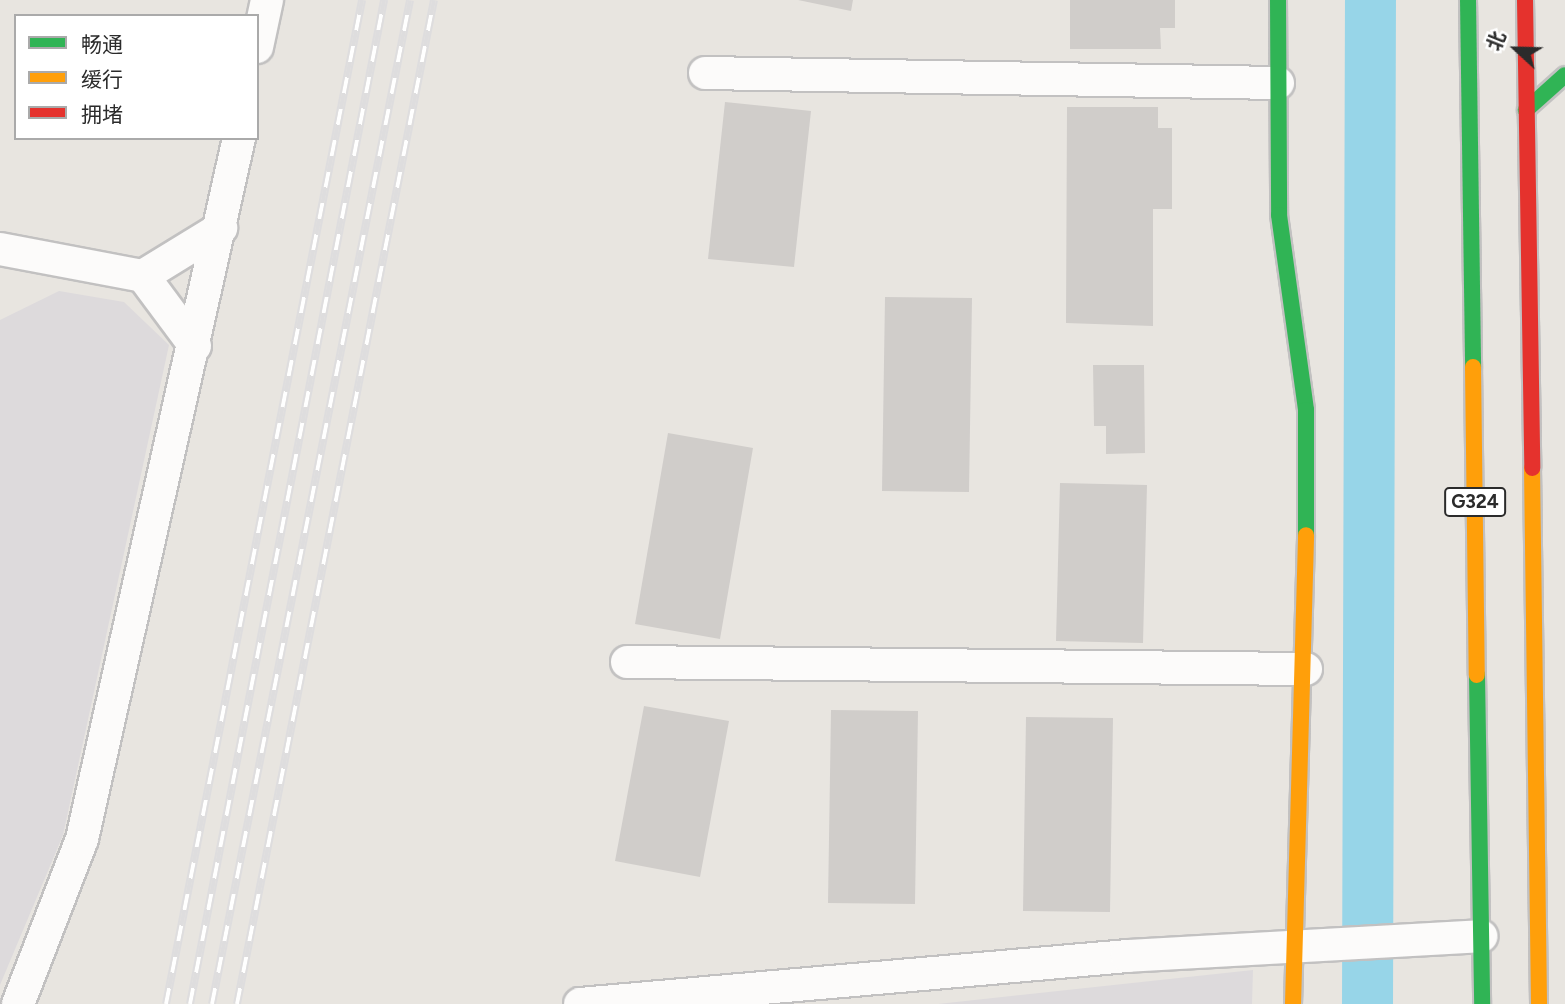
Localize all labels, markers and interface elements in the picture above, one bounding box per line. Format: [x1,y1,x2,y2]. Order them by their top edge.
legend [14,14,259,140]
north arrow [1481,14,1551,84]
text: 北 [1482,28,1510,54]
text: 畅通 [81,32,123,57]
text: 缓行 [81,67,123,92]
text: 拥堵 [81,102,123,127]
road number: G324 [1444,486,1506,517]

